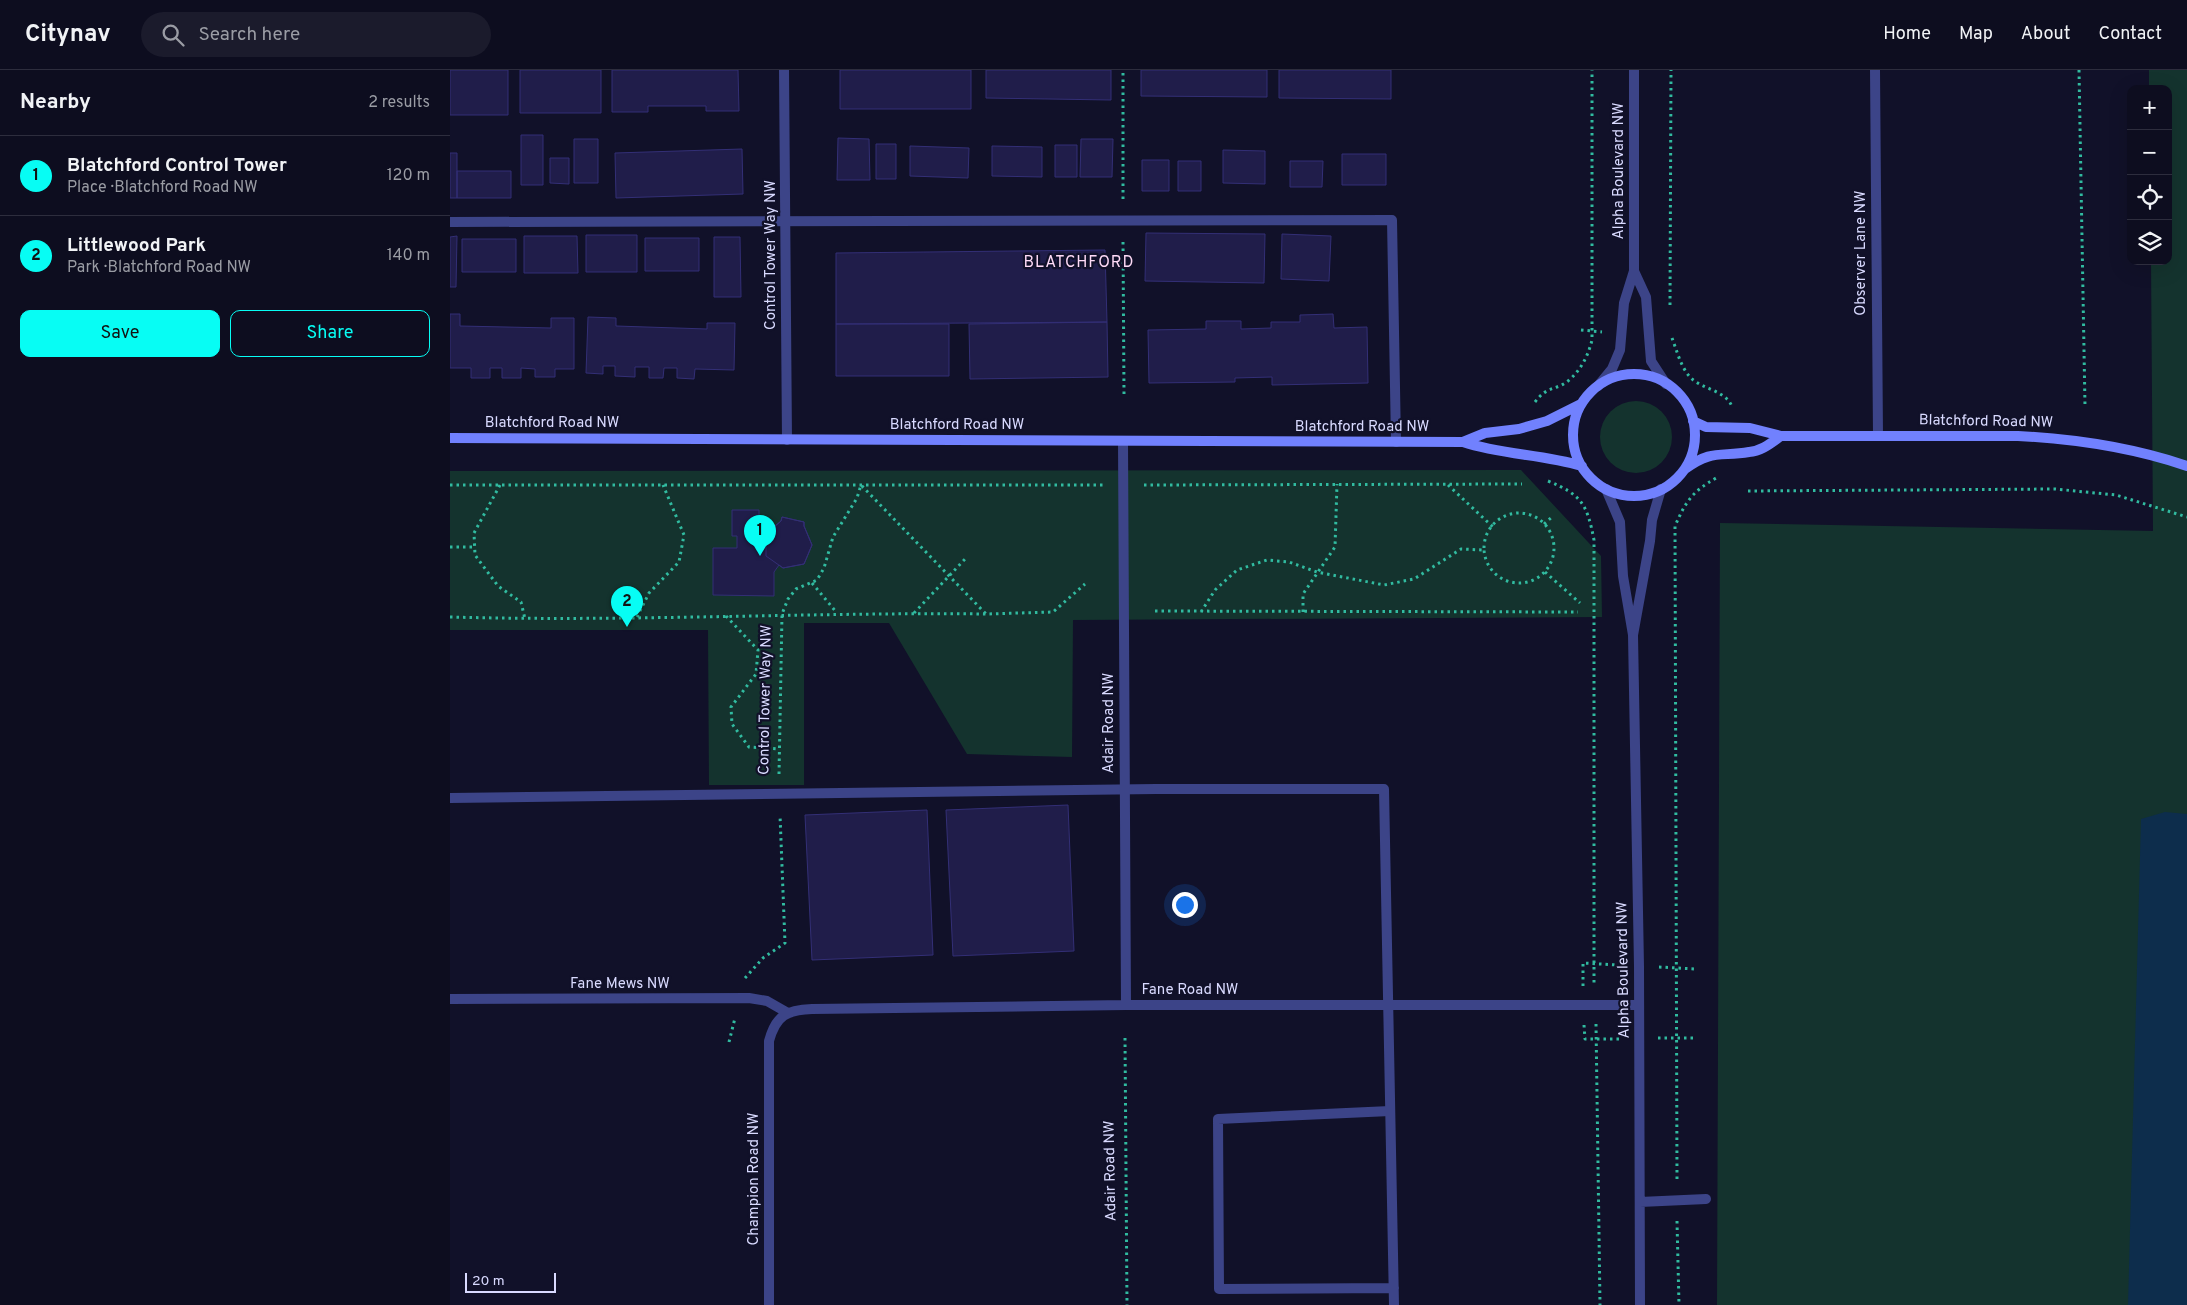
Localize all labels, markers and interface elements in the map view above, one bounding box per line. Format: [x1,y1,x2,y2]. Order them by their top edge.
search box [141,12,491,57]
text: Citynav [25,20,111,50]
icon: search [159,21,187,49]
text: Search here [199,23,300,47]
text: Home [1883,23,1931,46]
text: Map [1959,23,1993,46]
text: About [2021,23,2070,46]
text: Contact [2098,23,2162,46]
map controls [2127,85,2172,265]
button: + [2127,85,2172,130]
text: Nearby [20,89,91,116]
text: 2 results [368,93,430,113]
street label: Alpha Boulevard NW [1610,103,1629,239]
button: − [2127,130,2172,175]
text: Blatchford Control Tower [67,154,287,178]
text: 1 [33,166,39,186]
text: 120 m [387,166,430,186]
button: locate [2127,175,2172,220]
text: Place · Blatchford Road NW [67,178,258,198]
street label: Control Tower Way NW [762,180,781,330]
street label: Observer Lane NW [1852,190,1871,316]
button: layers [2127,220,2172,265]
text: Littlewood Park [67,234,206,258]
text: 2 [31,246,41,266]
text: 140 m [387,246,430,266]
district label: BLATCHFORD [1024,253,1134,273]
text: Park · Blatchford Road NW [67,258,251,278]
button: Save [20,310,220,357]
button: Share [230,310,430,357]
street label: Blatchford Road NW [1919,411,2053,433]
street label: Blatchford Road NW [485,414,619,433]
street label: Blatchford Road NW [890,416,1024,435]
street label: Blatchford Road NW [1295,418,1429,437]
pin: 1 [744,515,776,556]
pin: 2 [611,586,643,627]
street label: Control Tower Way NW [755,625,777,775]
street label: Adair Road NW [1100,673,1119,773]
your location [1172,892,1198,918]
street label: Alpha Boulevard NW [1613,901,1635,1039]
street label: Fane Mews NW [570,975,670,994]
street label: Fane Road NW [1142,981,1238,1000]
street label: Champion Road NW [745,1112,764,1246]
street label: Adair Road NW [1101,1120,1121,1222]
scale bar [465,1270,556,1293]
text: 20 m [472,1273,505,1290]

